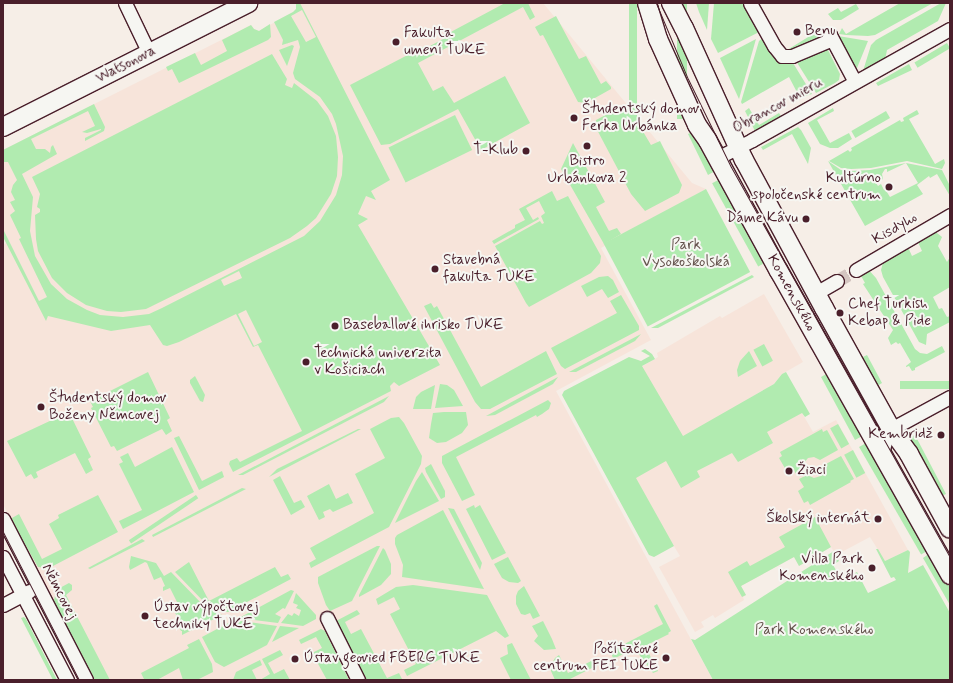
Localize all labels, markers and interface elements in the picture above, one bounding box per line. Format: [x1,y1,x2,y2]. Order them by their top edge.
place label: Benu [805,23,836,41]
place label: Fakulta umení TUKE [404,24,485,59]
marker: Benu [792,27,802,37]
marker: Fakulta umení TUKE [391,37,401,47]
street label: Watsonova [93,42,159,88]
street label: Obrancov mieru [730,74,826,138]
place label: Študentský domov Ferka Urbánka [582,100,700,135]
marker: Študentský domov Ferka Urbánka [569,113,579,123]
marker: Bistro Urbánkova 2 [582,141,592,151]
place label: T-Klub [473,142,518,160]
marker: T-Klub [521,146,531,156]
place label: Bistro Urbánkova 2 [548,152,626,187]
place label: Kultúrno spoločenské centrum [752,169,881,204]
marker: Kultúrno spoločenské centrum [884,182,894,192]
street label: Kisdyho [869,209,921,249]
place label: Dáme Kávu [726,210,798,228]
marker: Dáme Kávu [801,214,811,224]
park label: Park Vysokoškolská [642,236,730,271]
place label: Stavebná fakulta TUKE [443,251,535,286]
street label: Komenského [763,252,819,334]
marker: Stavebná fakulta TUKE [430,264,440,274]
place label: Chef Turkish Kebap & Pide [848,295,931,330]
marker: Chef Turkish Kebap & Pide [835,308,845,318]
place label: Baseballové ihrisko TUKE [343,317,503,335]
marker: Baseballové ihrisko TUKE [330,321,340,331]
place label: Technická univerzita v Košiciach [314,344,441,379]
marker: Technická univerzita v Košiciach [301,357,311,367]
place label: Študentský domov Boženy Němcovej [49,389,167,424]
marker: Študentský domov Boženy Němcovej [36,402,46,412]
place label: Kembridž [868,426,933,444]
marker: Kembridž [936,430,946,440]
place label: Žiaci [797,462,826,480]
marker: Žiaci [784,466,794,476]
place label: Školský internát [766,510,870,528]
marker: Školský internát [873,514,883,524]
place label: Villa Park Komenského [779,550,864,585]
street label: Němcovej [37,561,81,623]
marker: Villa Park Komenského [867,563,877,573]
place label: Ústav výpočtovej techniky TUKE [153,598,258,633]
marker: Ústav výpočtovej techniky TUKE [140,611,150,621]
park label: Park Komenského [755,622,873,640]
place label: Počítačové centrum FEI TUKE [531,640,658,675]
place label: Ústav geovied FBERG TUKE [303,650,479,668]
marker: Počítačové centrum FEI TUKE [661,653,671,663]
marker: Ústav geovied FBERG TUKE [290,654,300,664]

